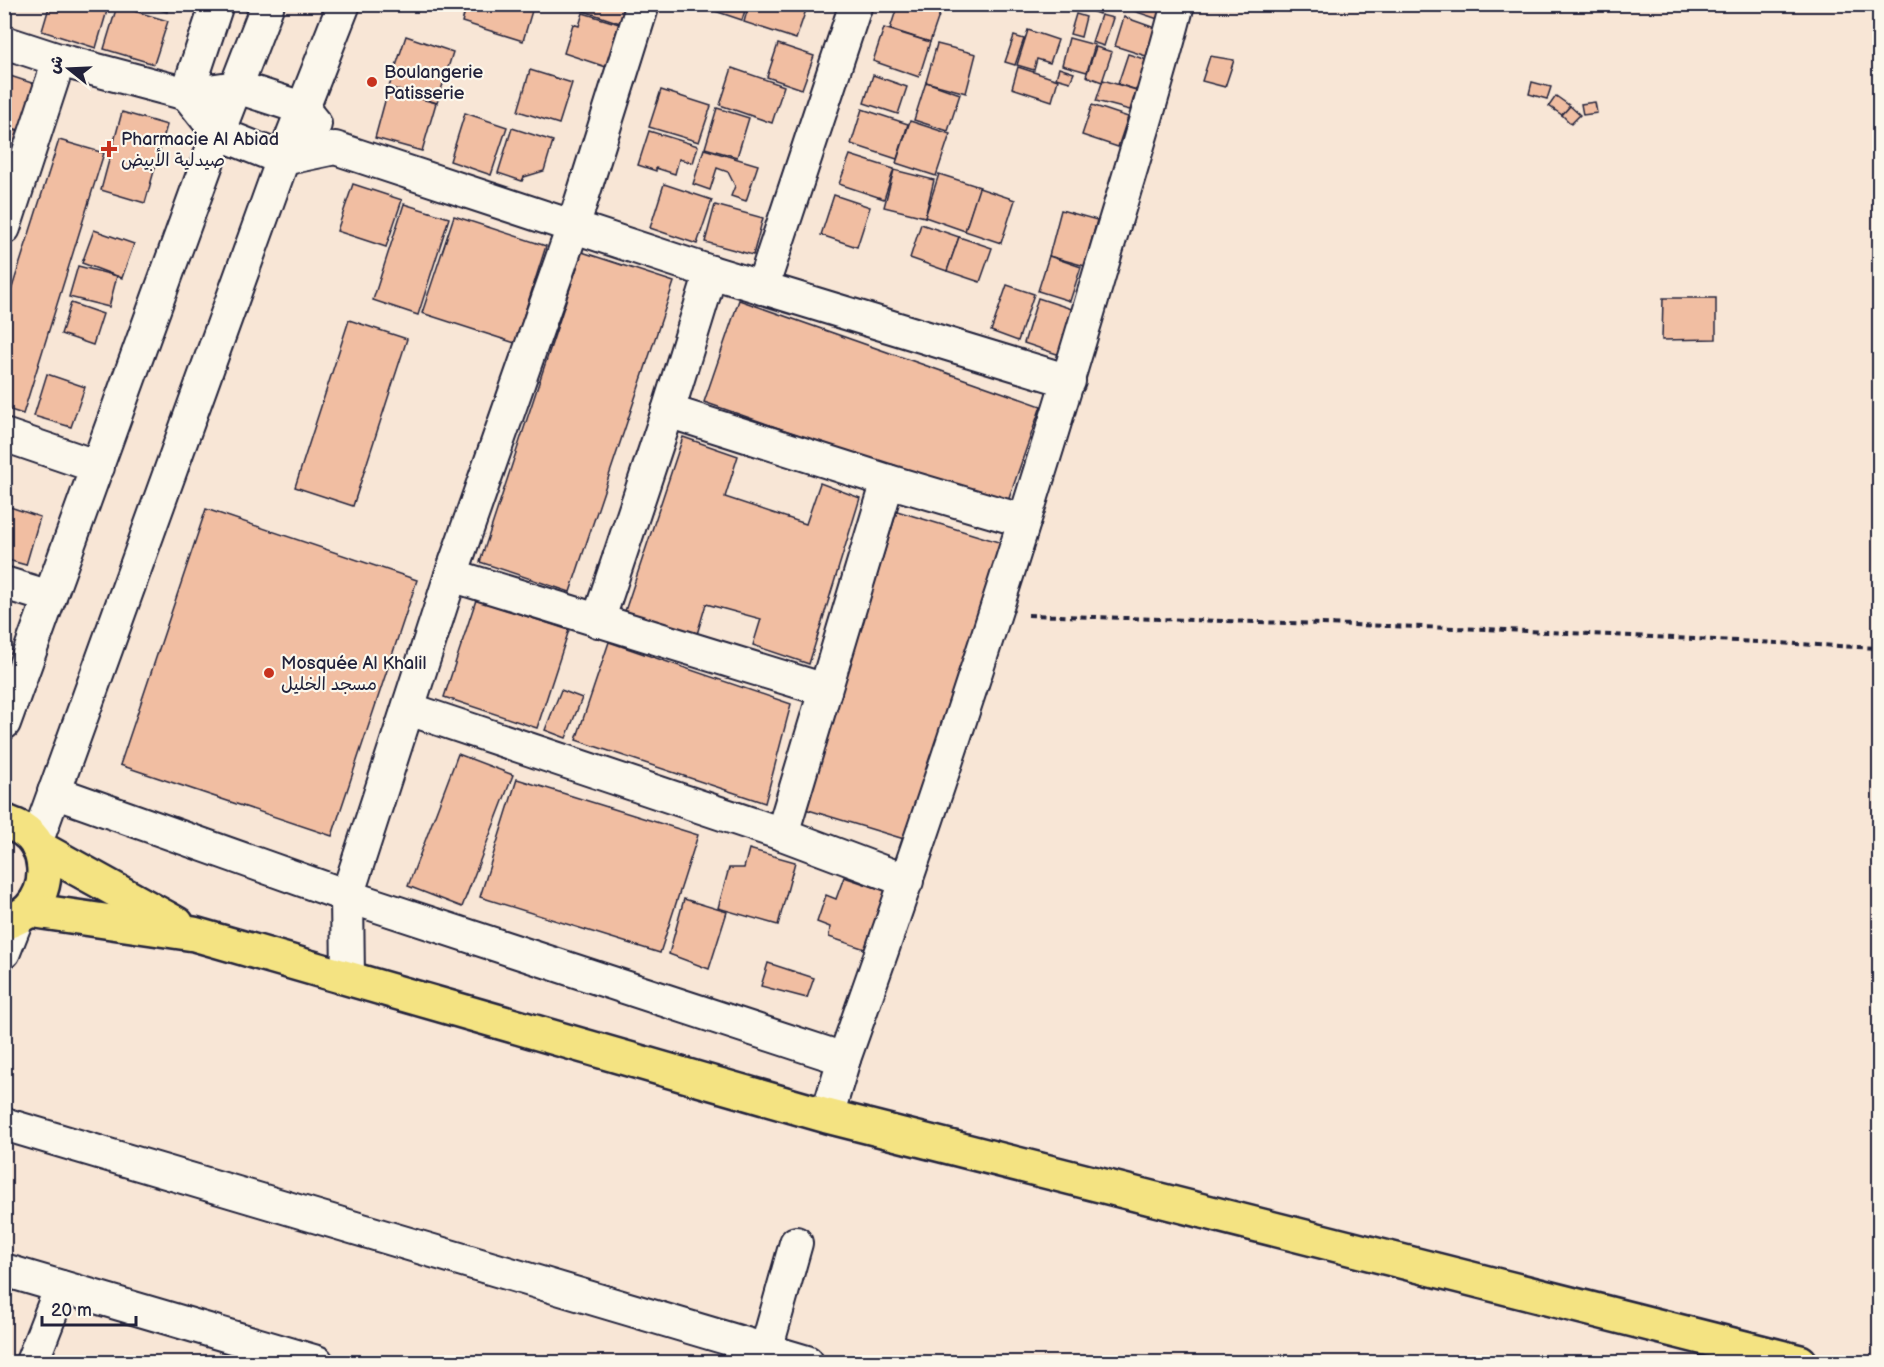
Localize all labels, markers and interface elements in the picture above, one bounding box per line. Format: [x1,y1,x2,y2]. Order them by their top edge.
north arrow [39,39,99,99]
text: ش [44,54,68,76]
place label: Boulangerie Patisserie [384,62,483,104]
marker: Boulangerie Patisserie [365,75,379,89]
place label: Pharmacie Al Abiad صيدلية الأبيض [121,129,279,171]
marker: Pharmacie Al Abiad صيدلية الأبيض [102,142,116,156]
place label: Mosquée Al Khalil مسجد الخليل [281,653,426,695]
marker: Mosquée Al Khalil مسجد الخليل [262,666,276,680]
scale bar [42,1289,136,1327]
text: 20 m [51,1300,92,1321]

